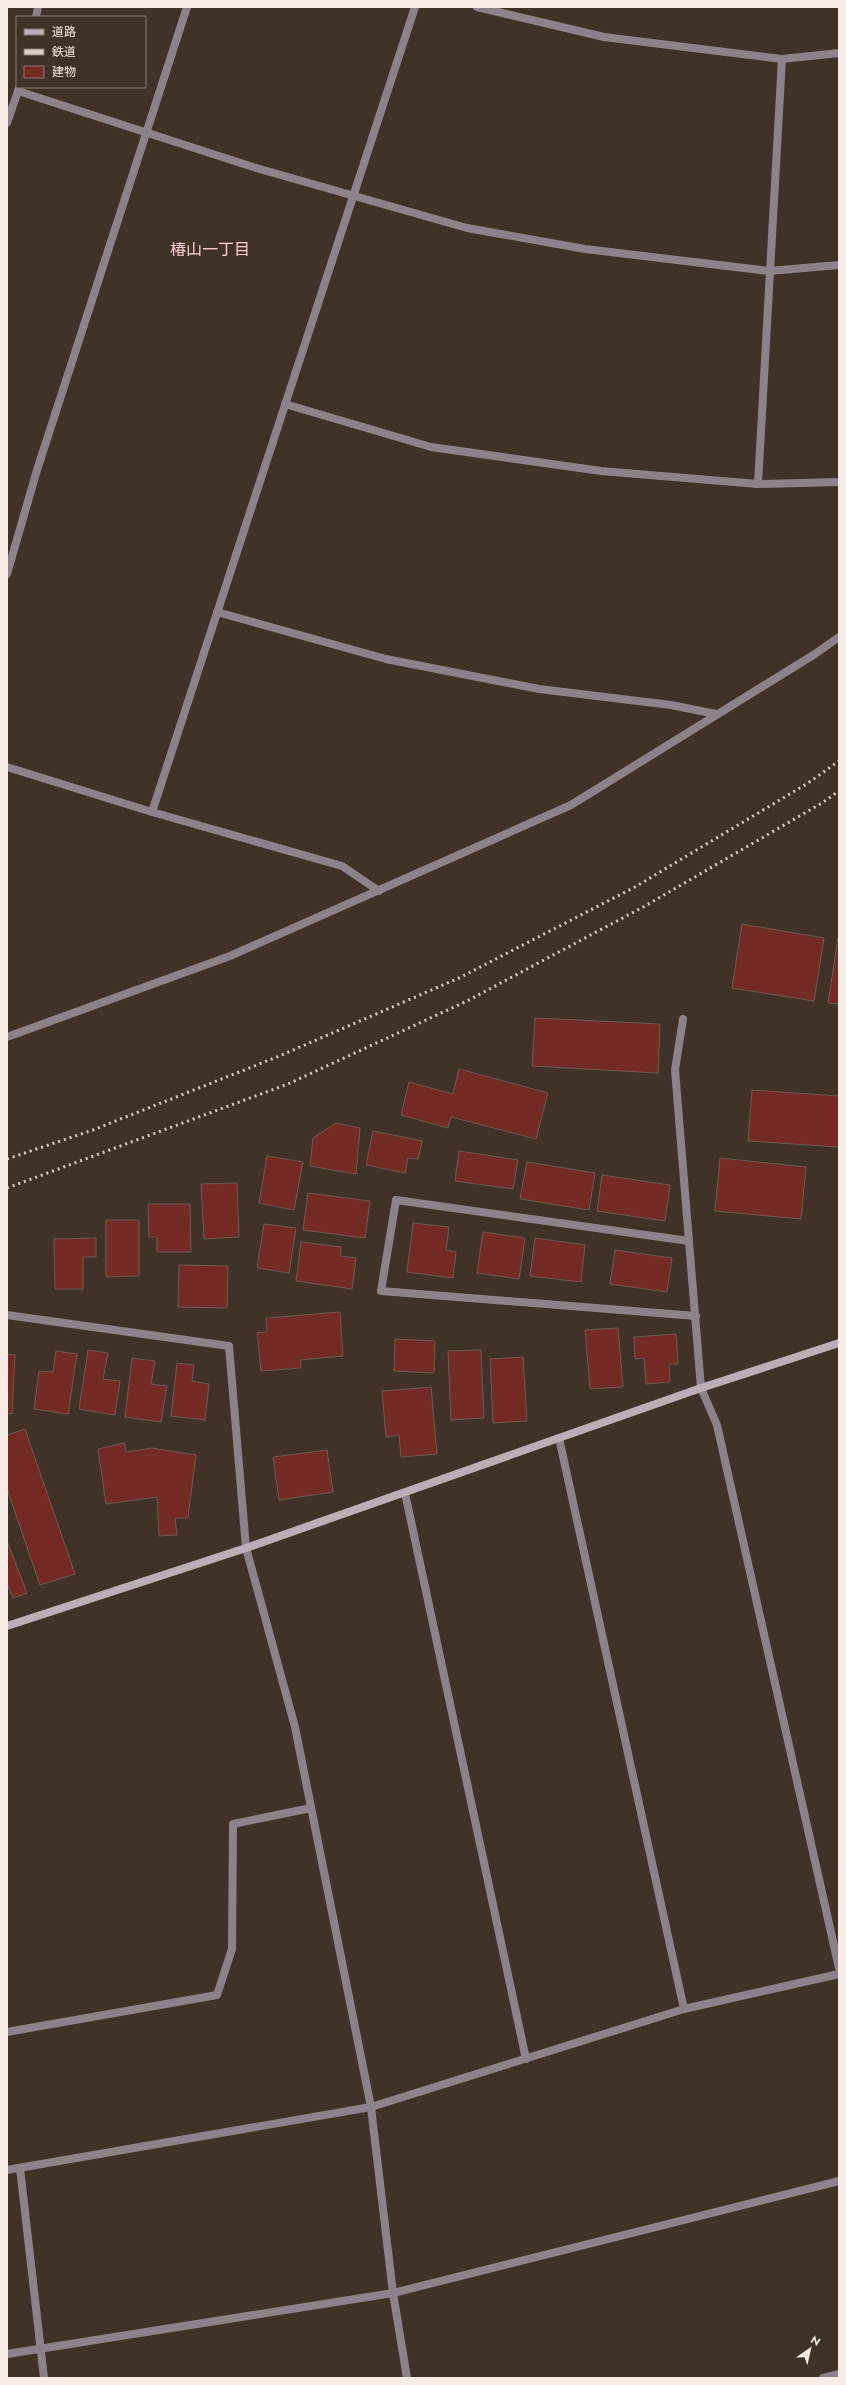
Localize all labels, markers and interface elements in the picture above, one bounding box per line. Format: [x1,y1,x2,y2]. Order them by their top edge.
legend [16,16,146,88]
text: 道路 [52,23,76,41]
text: 鉄道 [52,43,76,61]
text: 建物 [52,63,76,81]
district label: 椿山一丁目 [170,238,250,261]
north arrow [790,2329,830,2369]
text: N [807,2332,824,2350]

